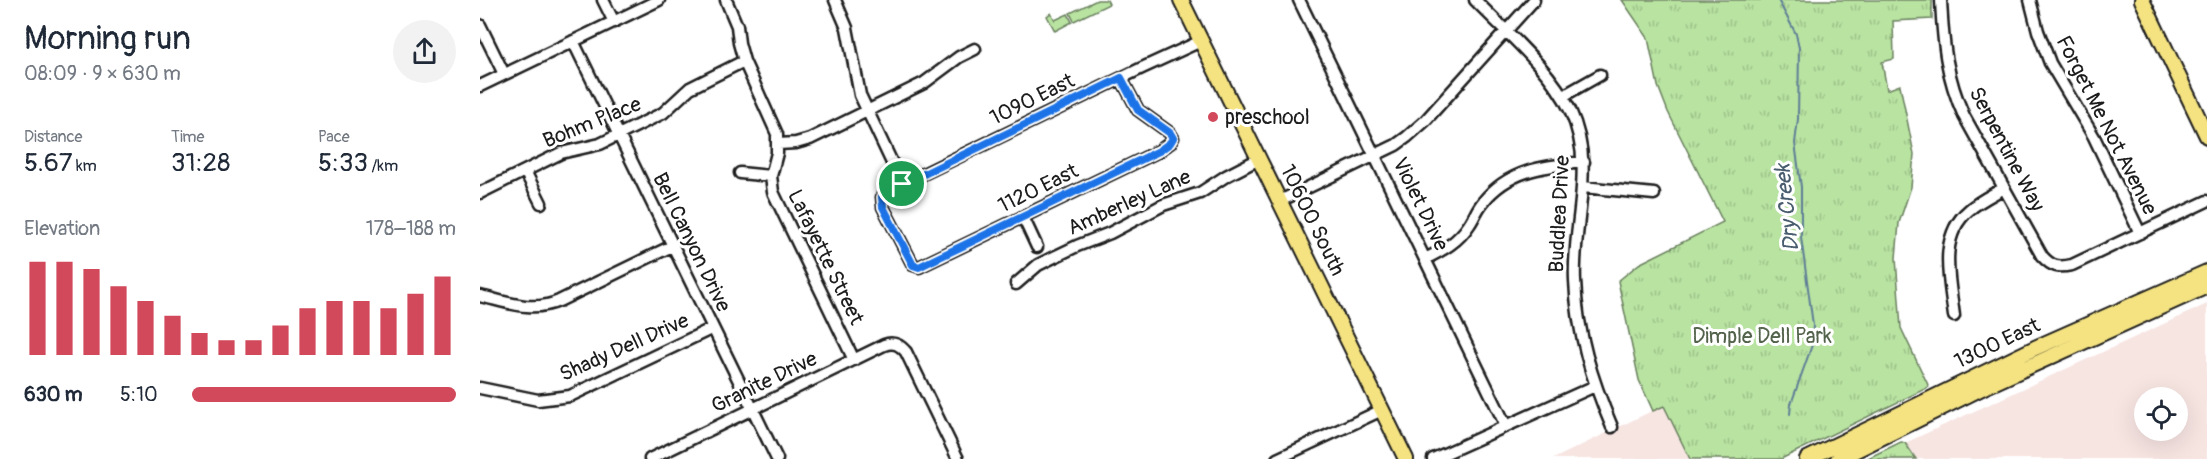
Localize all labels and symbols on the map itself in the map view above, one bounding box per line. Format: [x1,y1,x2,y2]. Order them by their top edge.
street label: Forget Me Not Avenue [2050,31,2164,220]
street label: 1090 East [985,67,1079,131]
street label: Serpentine Way [1962,82,2051,216]
street label: Bohm Place [539,90,646,154]
place label: preschool [1225,104,1310,131]
marker: preschool [1206,110,1220,124]
street label: Violet Drive [1386,153,1455,256]
street label: Buddlea Drive [1543,154,1576,273]
street label: 1120 East [994,157,1083,219]
pin [876,158,927,209]
street label: 10600 South [1274,160,1351,280]
water label: Dry Creek [1768,161,1805,253]
street label: Amberley Lane [1063,163,1196,242]
street label: Bell Canyon Drive [646,168,737,317]
street label: Lafayette Street [781,185,870,330]
street label: Shady Dell Drive [555,307,694,388]
street label: 1300 East [1950,312,2045,375]
park label: Dimple Dell Park [1692,323,1832,350]
street label: Granite Drive [707,345,822,420]

